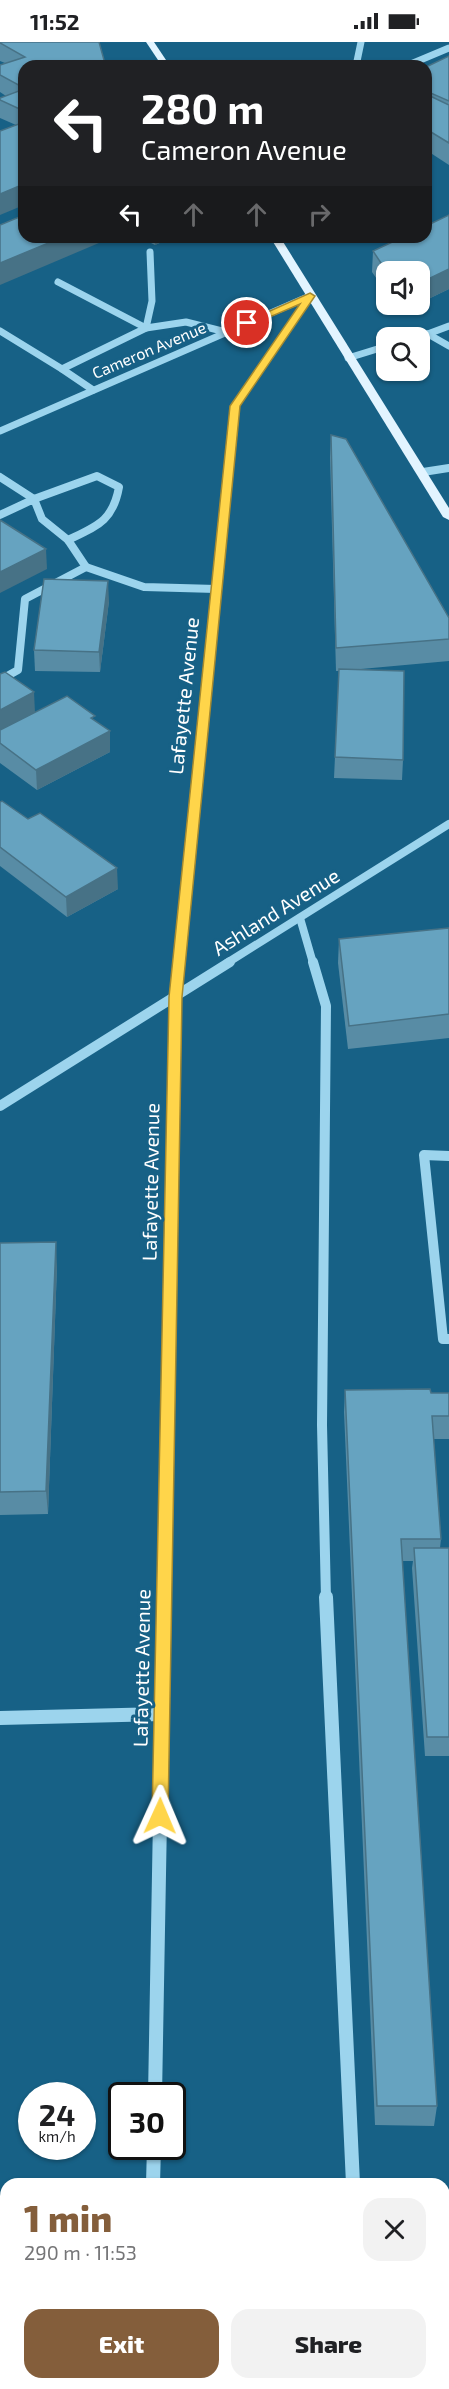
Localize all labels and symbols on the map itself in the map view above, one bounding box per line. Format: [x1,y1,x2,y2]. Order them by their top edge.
pin [221,297,272,348]
street label: Cameron Avenue [89,317,209,382]
street label: Lafayette Avenue [163,616,203,776]
street label: Ashland Avenue [208,862,343,960]
street label: Lafayette Avenue [137,1103,163,1261]
street label: Lafayette Avenue [128,1589,154,1747]
position arrow [128,1784,192,1848]
speed limit sign: 30 [108,2082,186,2160]

